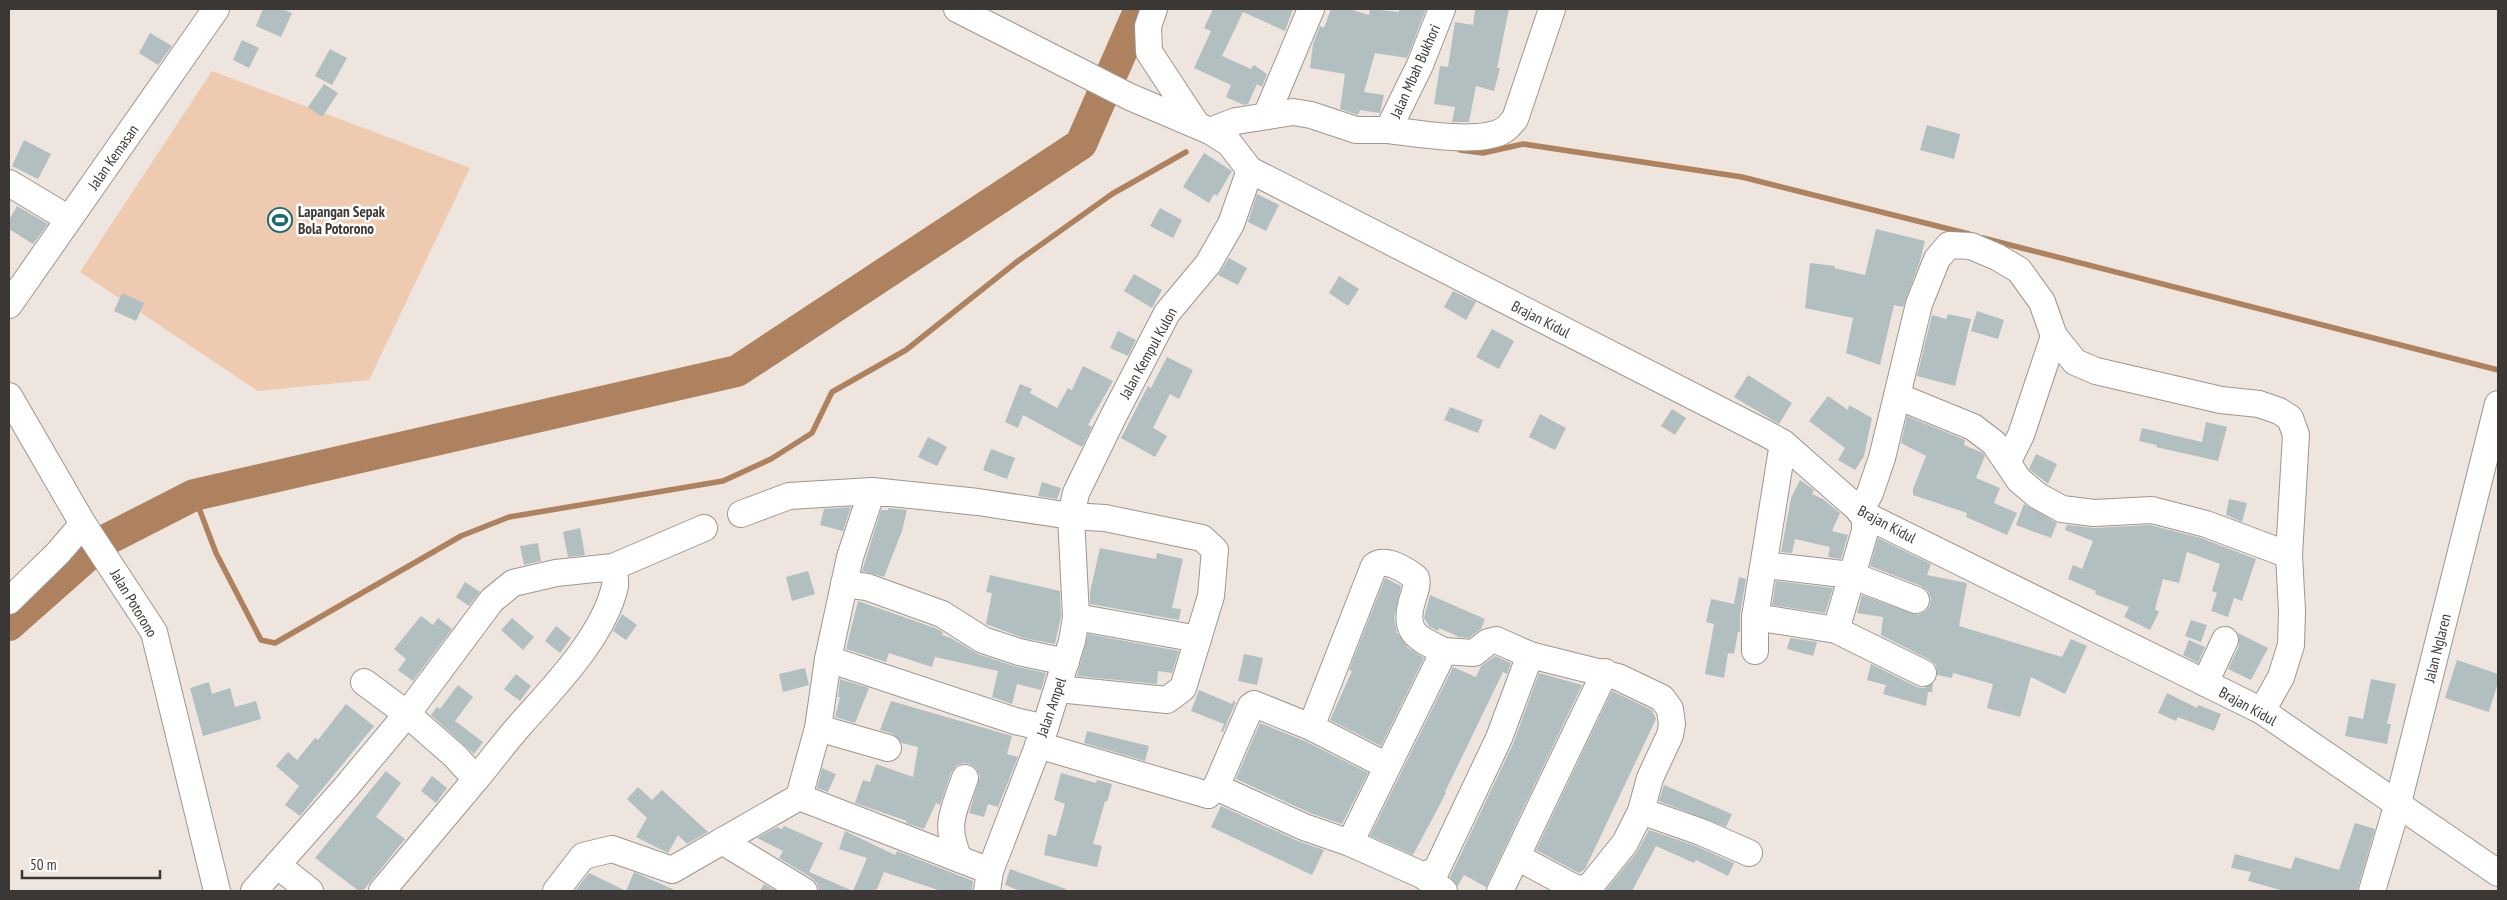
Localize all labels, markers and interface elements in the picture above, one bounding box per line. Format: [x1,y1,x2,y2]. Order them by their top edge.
street label: Jalan Mbah Bukhori [1385,21,1444,122]
street label: Jalan Kemasan [83,121,142,194]
place label: Lapangan Sepak Bola Potorono [298,202,386,238]
sports icon: Lapangan Sepak Bola Potorono [267,207,293,233]
street label: Brajan Kidul [1508,296,1574,342]
street label: Jalan Kempul Kulon [1115,304,1181,403]
street label: Brajan Kidul [1855,501,1920,547]
street label: Jalan Potorono [106,565,162,640]
street label: Jalan Nglaren [2419,612,2455,685]
street label: Jalan Ampel [1032,674,1070,740]
street label: Brajan Kidul [2216,682,2281,730]
scale bar [22,848,160,880]
text: 50 m [30,855,56,874]

